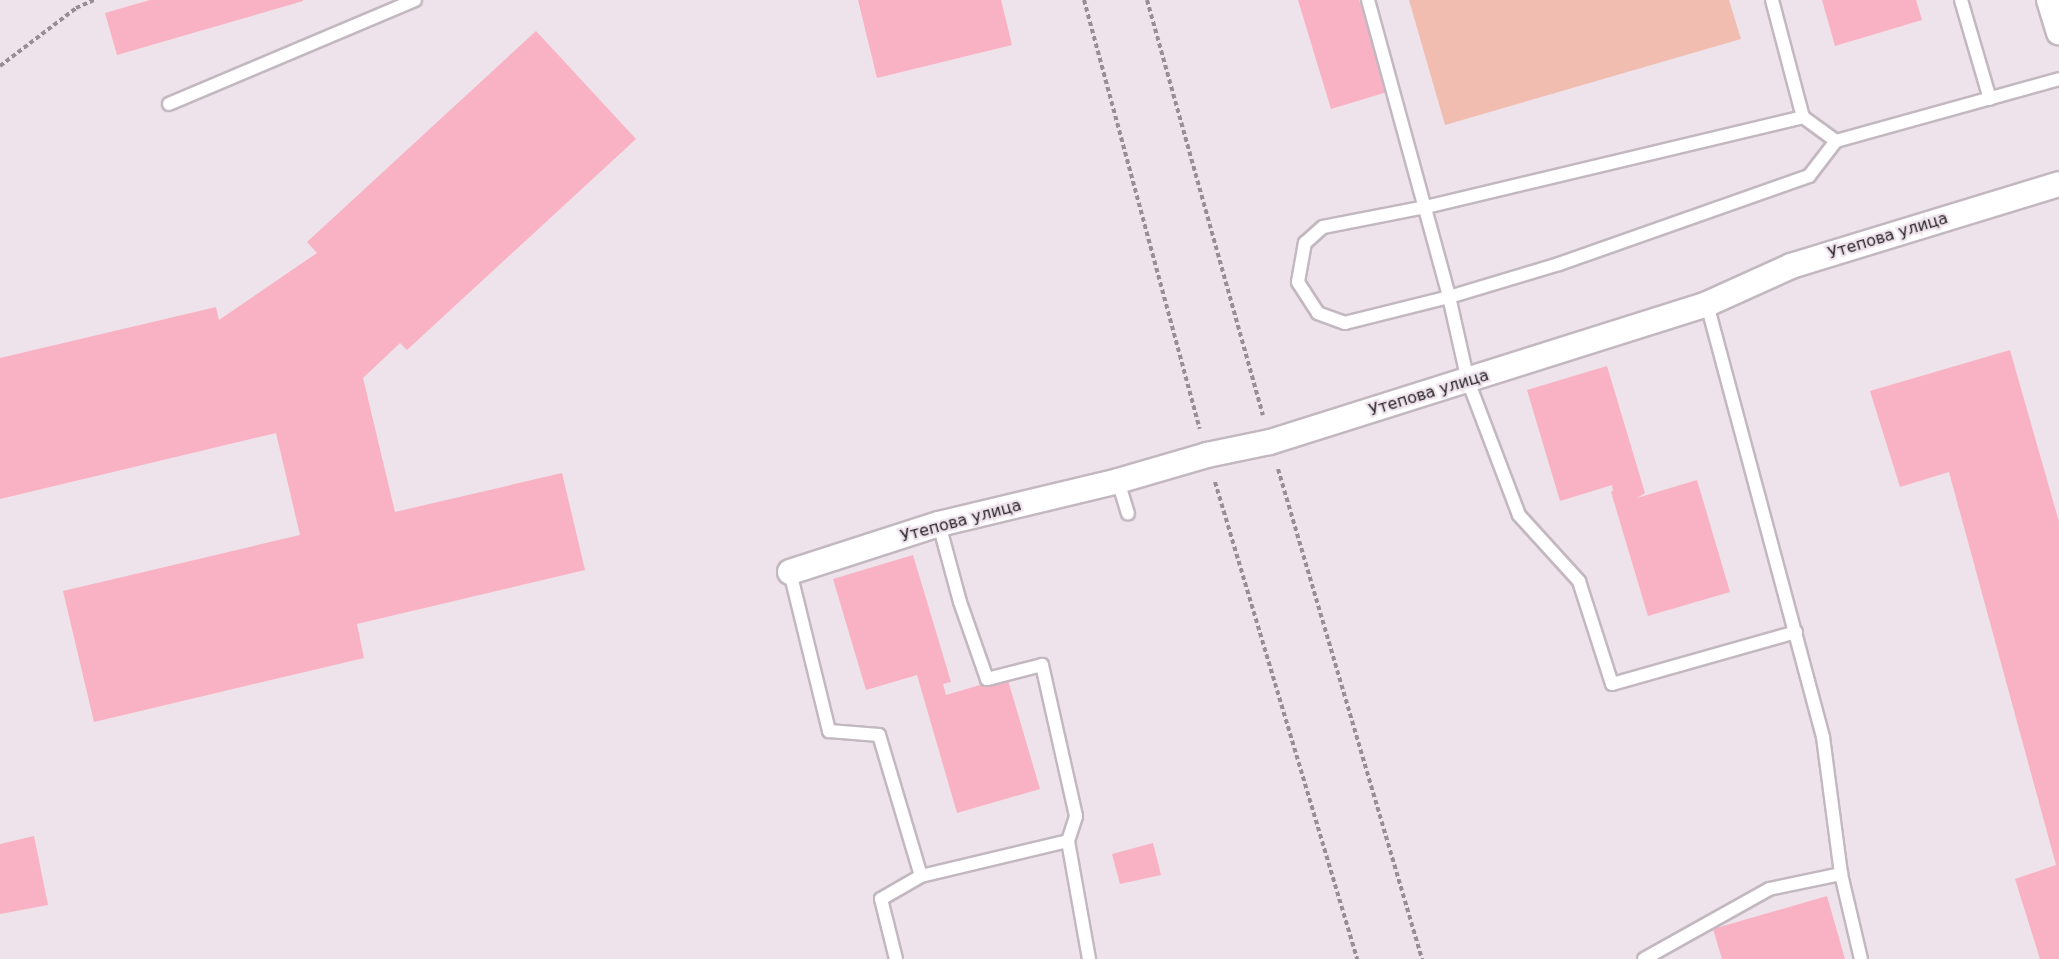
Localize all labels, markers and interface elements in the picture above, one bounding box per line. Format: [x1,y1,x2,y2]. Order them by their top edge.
street label: Утепова улица [1826,209,1950,263]
street label: Утепова улица [1367,366,1491,420]
street label: Утепова улица [898,496,1024,546]

